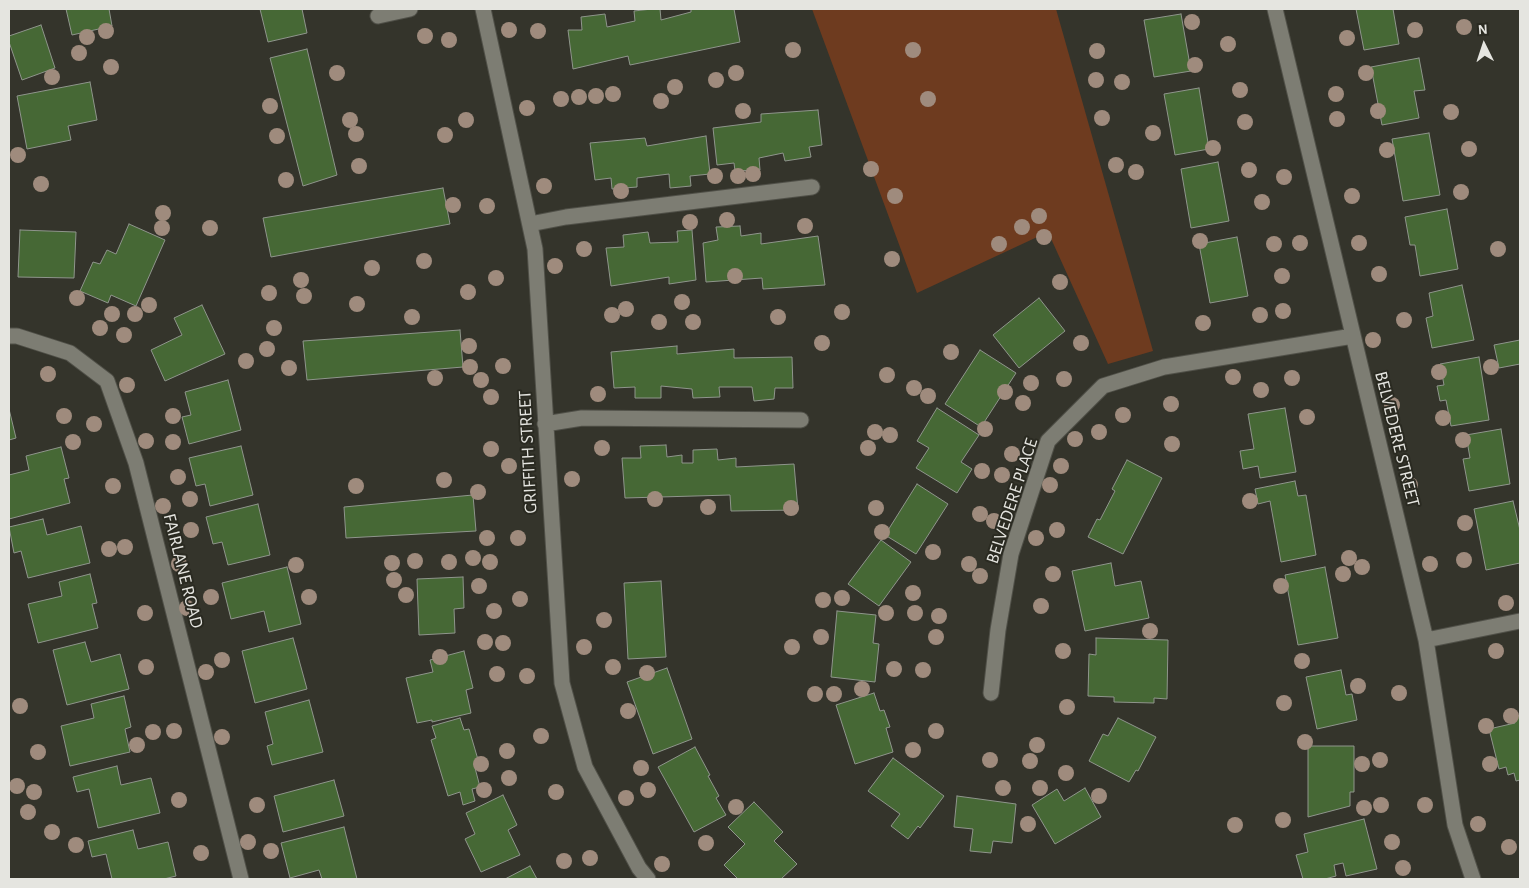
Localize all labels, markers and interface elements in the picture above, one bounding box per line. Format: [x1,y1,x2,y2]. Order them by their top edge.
north arrow [1459,20,1509,70]
text: N [1478,23,1488,37]
street label: BELVEDERE STREET [1370,369,1424,509]
street label: GRIFFITH STREET [514,390,542,514]
street label: BELVEDERE PLACE [982,435,1042,567]
street label: FAIRLANE ROAD [158,511,208,631]

